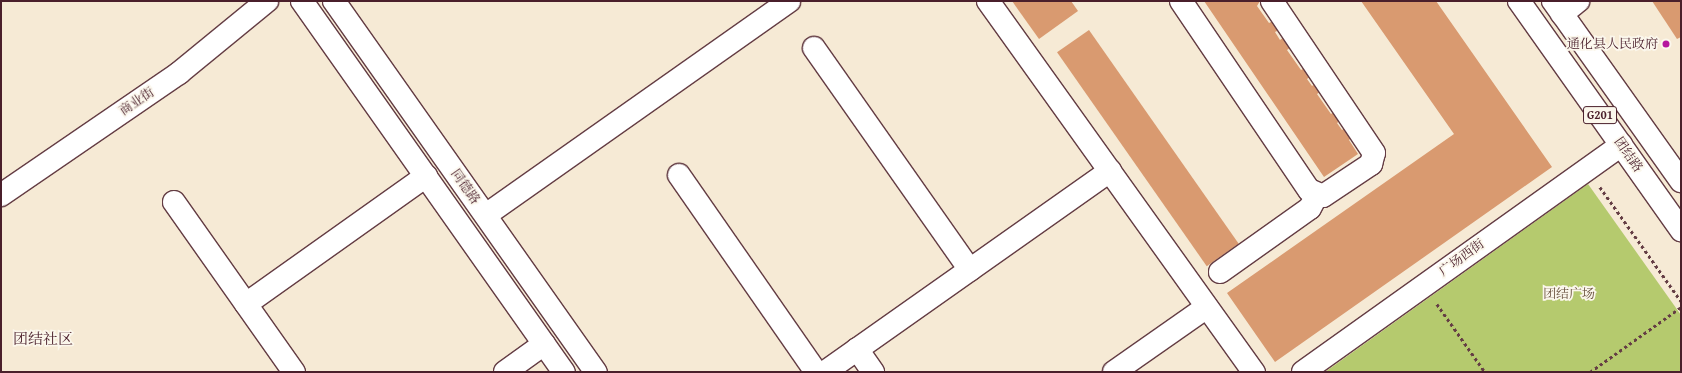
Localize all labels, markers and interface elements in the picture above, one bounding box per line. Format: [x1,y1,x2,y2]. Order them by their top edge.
place label: 通化县人民政府 [1567,36,1658,52]
marker: 通化县人民政府 [1661,39,1671,49]
street label: 商业街 [116,85,158,119]
road number: G201 [1583,105,1617,125]
street label: 团结路 [1610,135,1646,175]
street label: 同德路 [447,167,483,207]
street label: 广场西街 [1436,236,1488,280]
park label: 团结广场 [1543,286,1595,302]
district label: 团结社区 [13,330,73,348]

